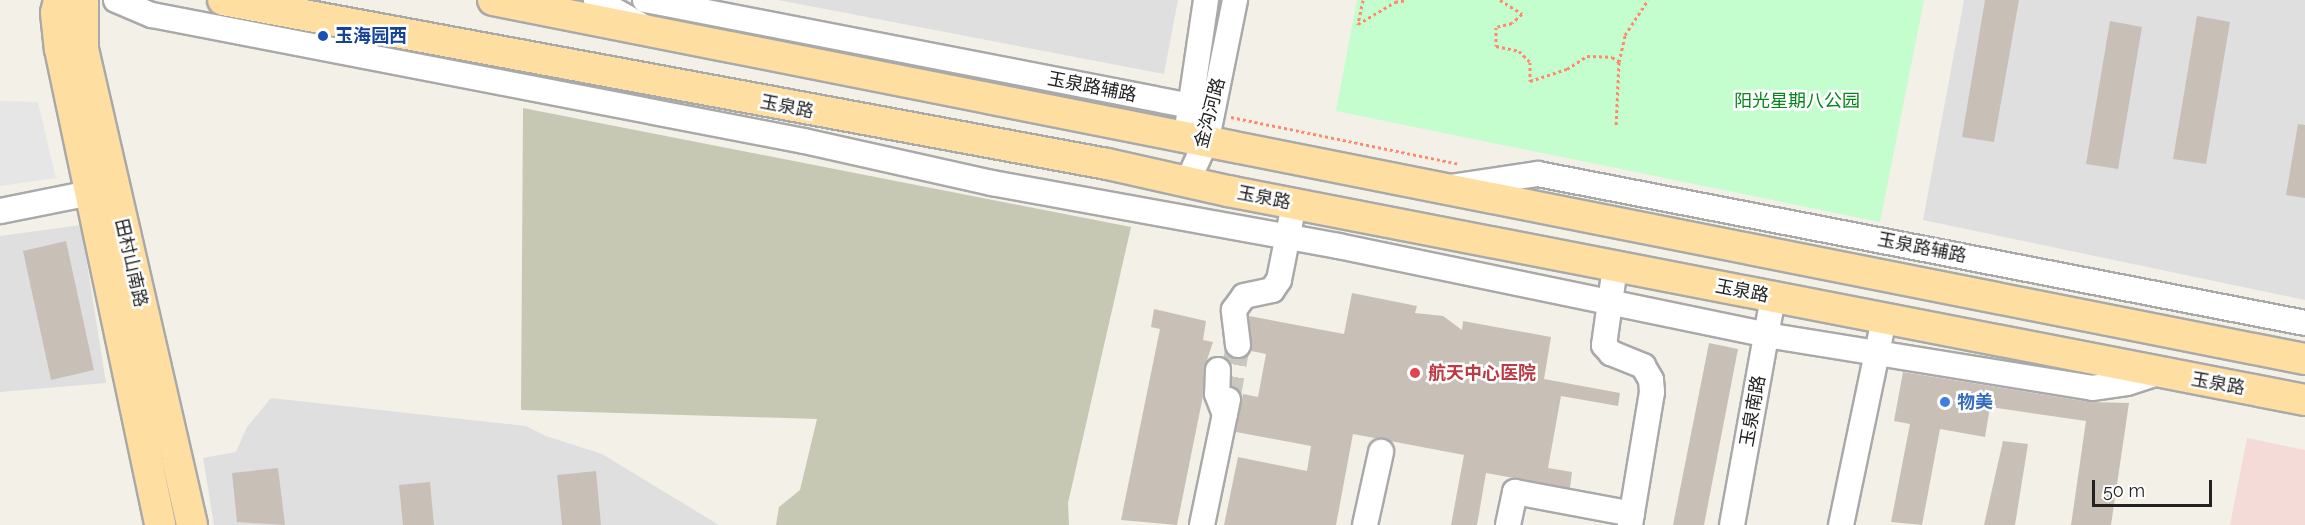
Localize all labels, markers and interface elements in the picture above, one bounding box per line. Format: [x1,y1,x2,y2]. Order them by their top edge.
place label: 玉海园西 [335,25,407,47]
marker: 玉海园西 [316,29,330,43]
street label: 玉泉路辅路 [1046,68,1138,106]
street label: 金沟河路 [1190,75,1230,151]
park label: 阳光星期八公园 [1734,90,1860,112]
street label: 玉泉路 [758,91,816,123]
street label: 玉泉路 [1235,182,1293,214]
street label: 田村山南路 [110,217,152,309]
street label: 玉泉路辅路 [1876,229,1968,267]
street label: 玉泉路 [1713,275,1771,307]
place label: 航天中心医院 [1428,362,1536,384]
marker: 航天中心医院 [1406,364,1424,382]
street label: 玉泉路 [2190,369,2246,399]
street label: 玉泉南路 [1736,374,1770,448]
place label: 物美 [1957,391,1993,413]
marker: 物美 [1938,395,1952,409]
scale bar [2095,468,2215,506]
text: 50 m [2103,480,2145,501]

